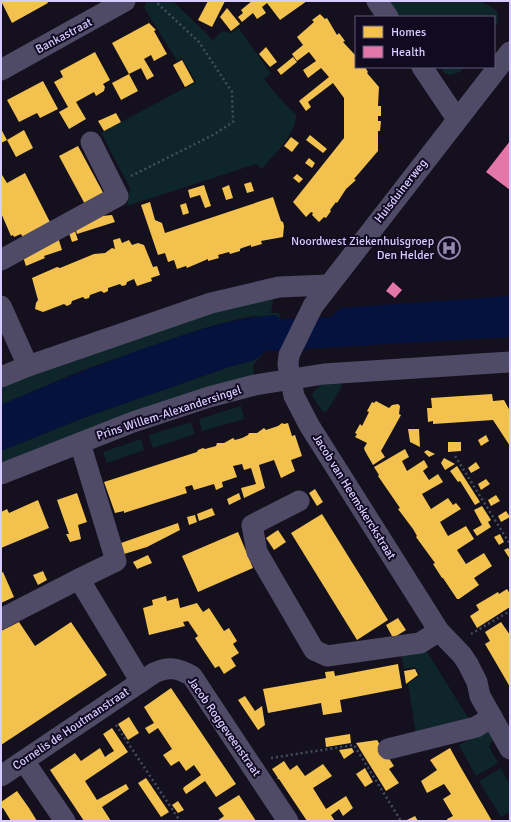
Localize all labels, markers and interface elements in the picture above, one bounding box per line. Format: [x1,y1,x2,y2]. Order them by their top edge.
street label: Bankastraat [33,15,95,57]
legend [355,16,495,68]
text: Homes [391,25,426,40]
text: Health [391,45,425,60]
street label: Huisduinerweg [371,156,431,226]
place label: Noordwest Ziekenhuisgroep Den Helder [291,234,435,263]
hospital icon: Noordwest Ziekenhuisgroep Den Helder [436,235,462,261]
street label: Prins Willem-Alexandersingel [95,382,244,444]
street label: Jacob van Heemskerckstraat [309,431,399,563]
street label: Jacob Roggeveenstraat [184,675,264,779]
street label: Cornelis de Houtmanstraat [10,684,132,774]

